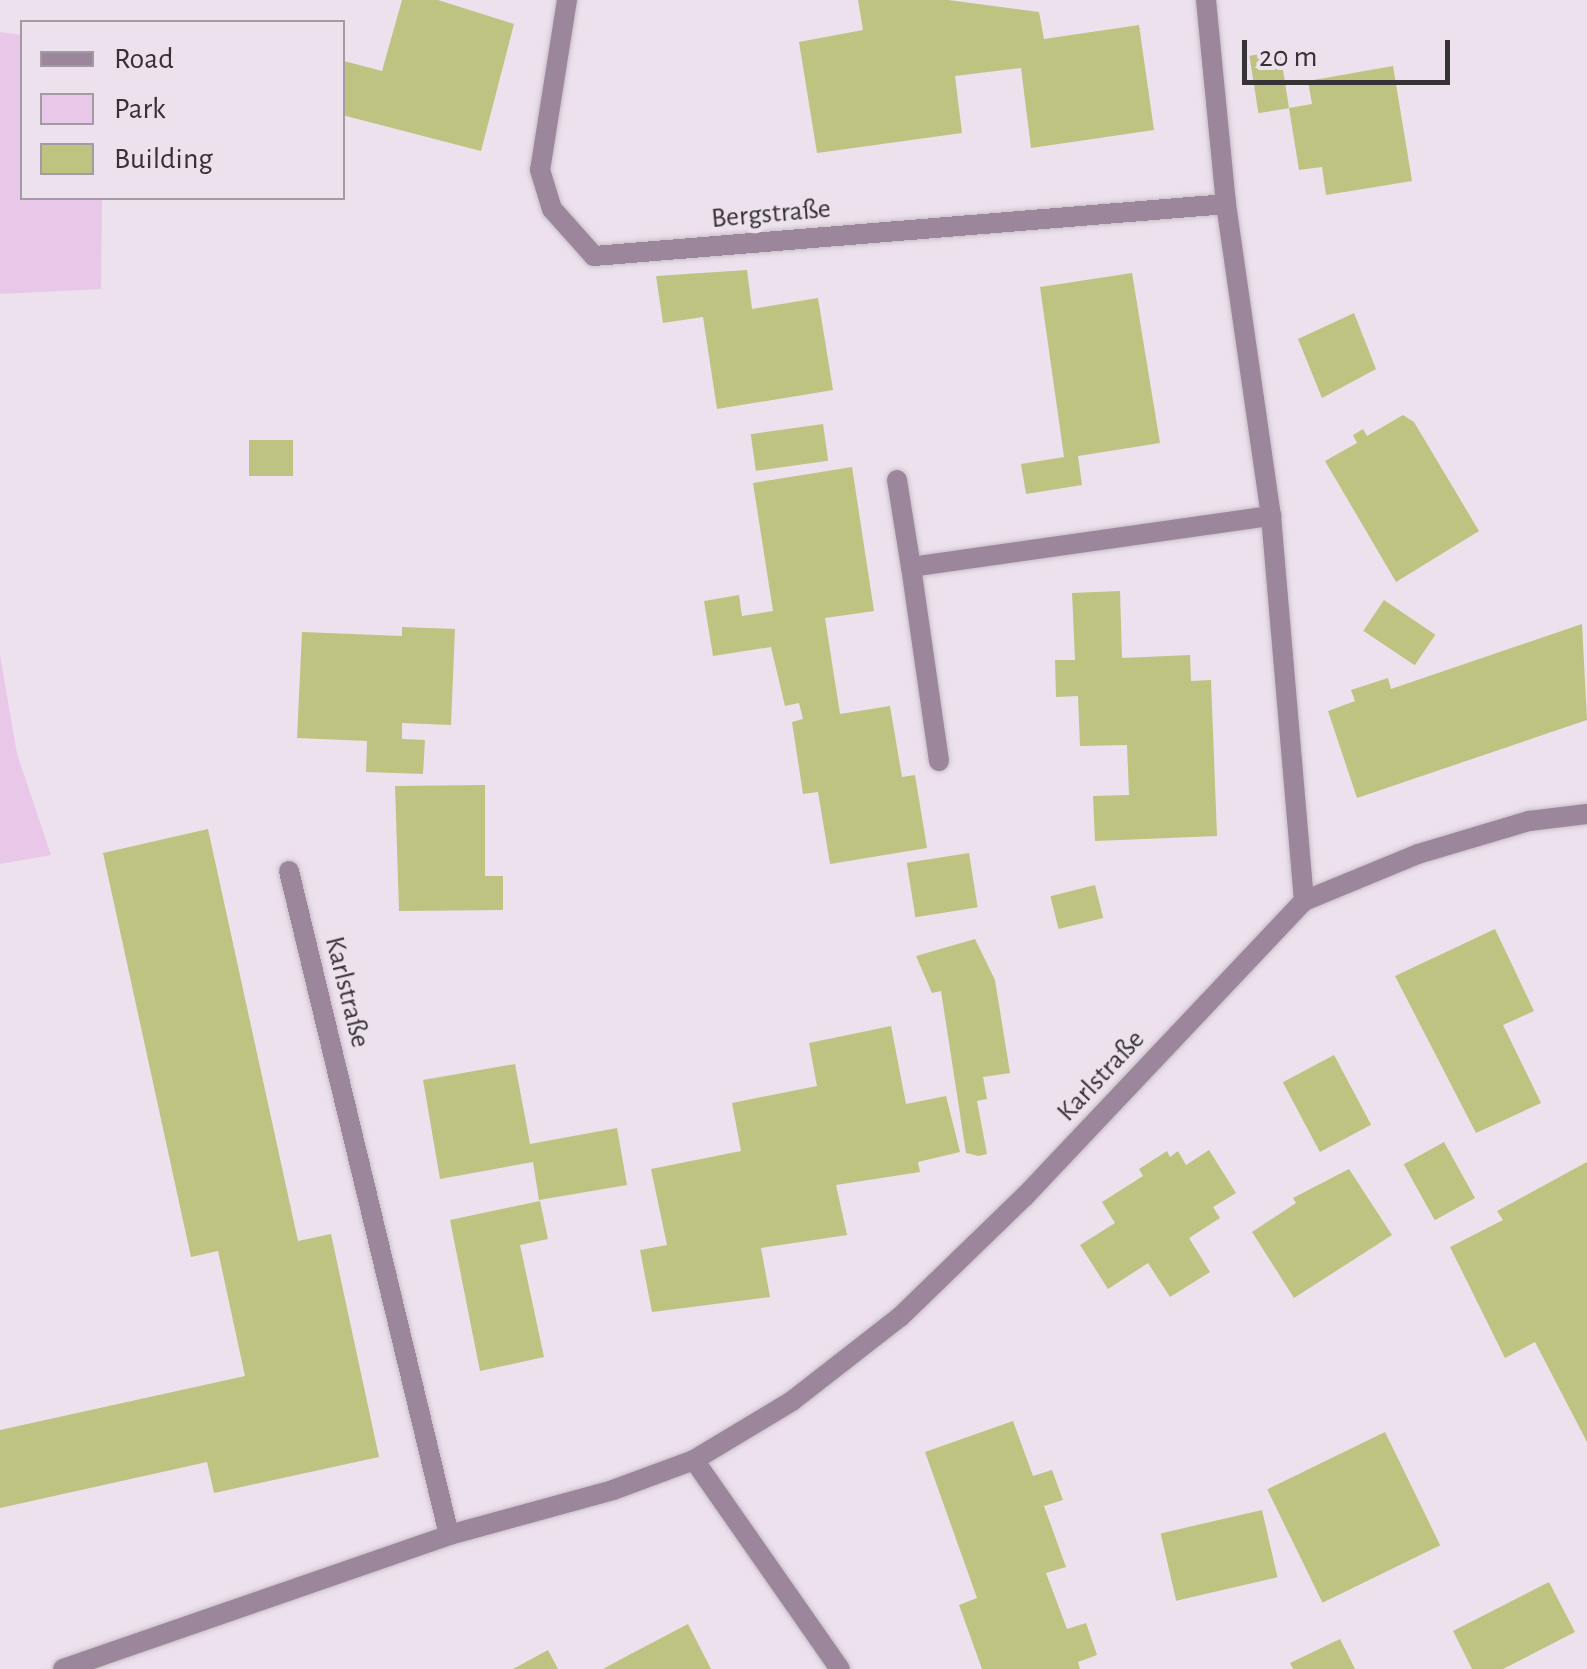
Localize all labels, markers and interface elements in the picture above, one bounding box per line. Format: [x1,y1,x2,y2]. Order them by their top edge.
legend [20,20,345,200]
scale bar [1247,20,1454,82]
text: 20 m [1259,42,1317,72]
text: Road [114,44,174,74]
text: Park [114,94,166,124]
text: Building [114,144,213,174]
street label: Bergstraße [710,192,832,236]
street label: Karlstraße [317,933,377,1051]
street label: Karlstraße [1050,1023,1152,1129]

